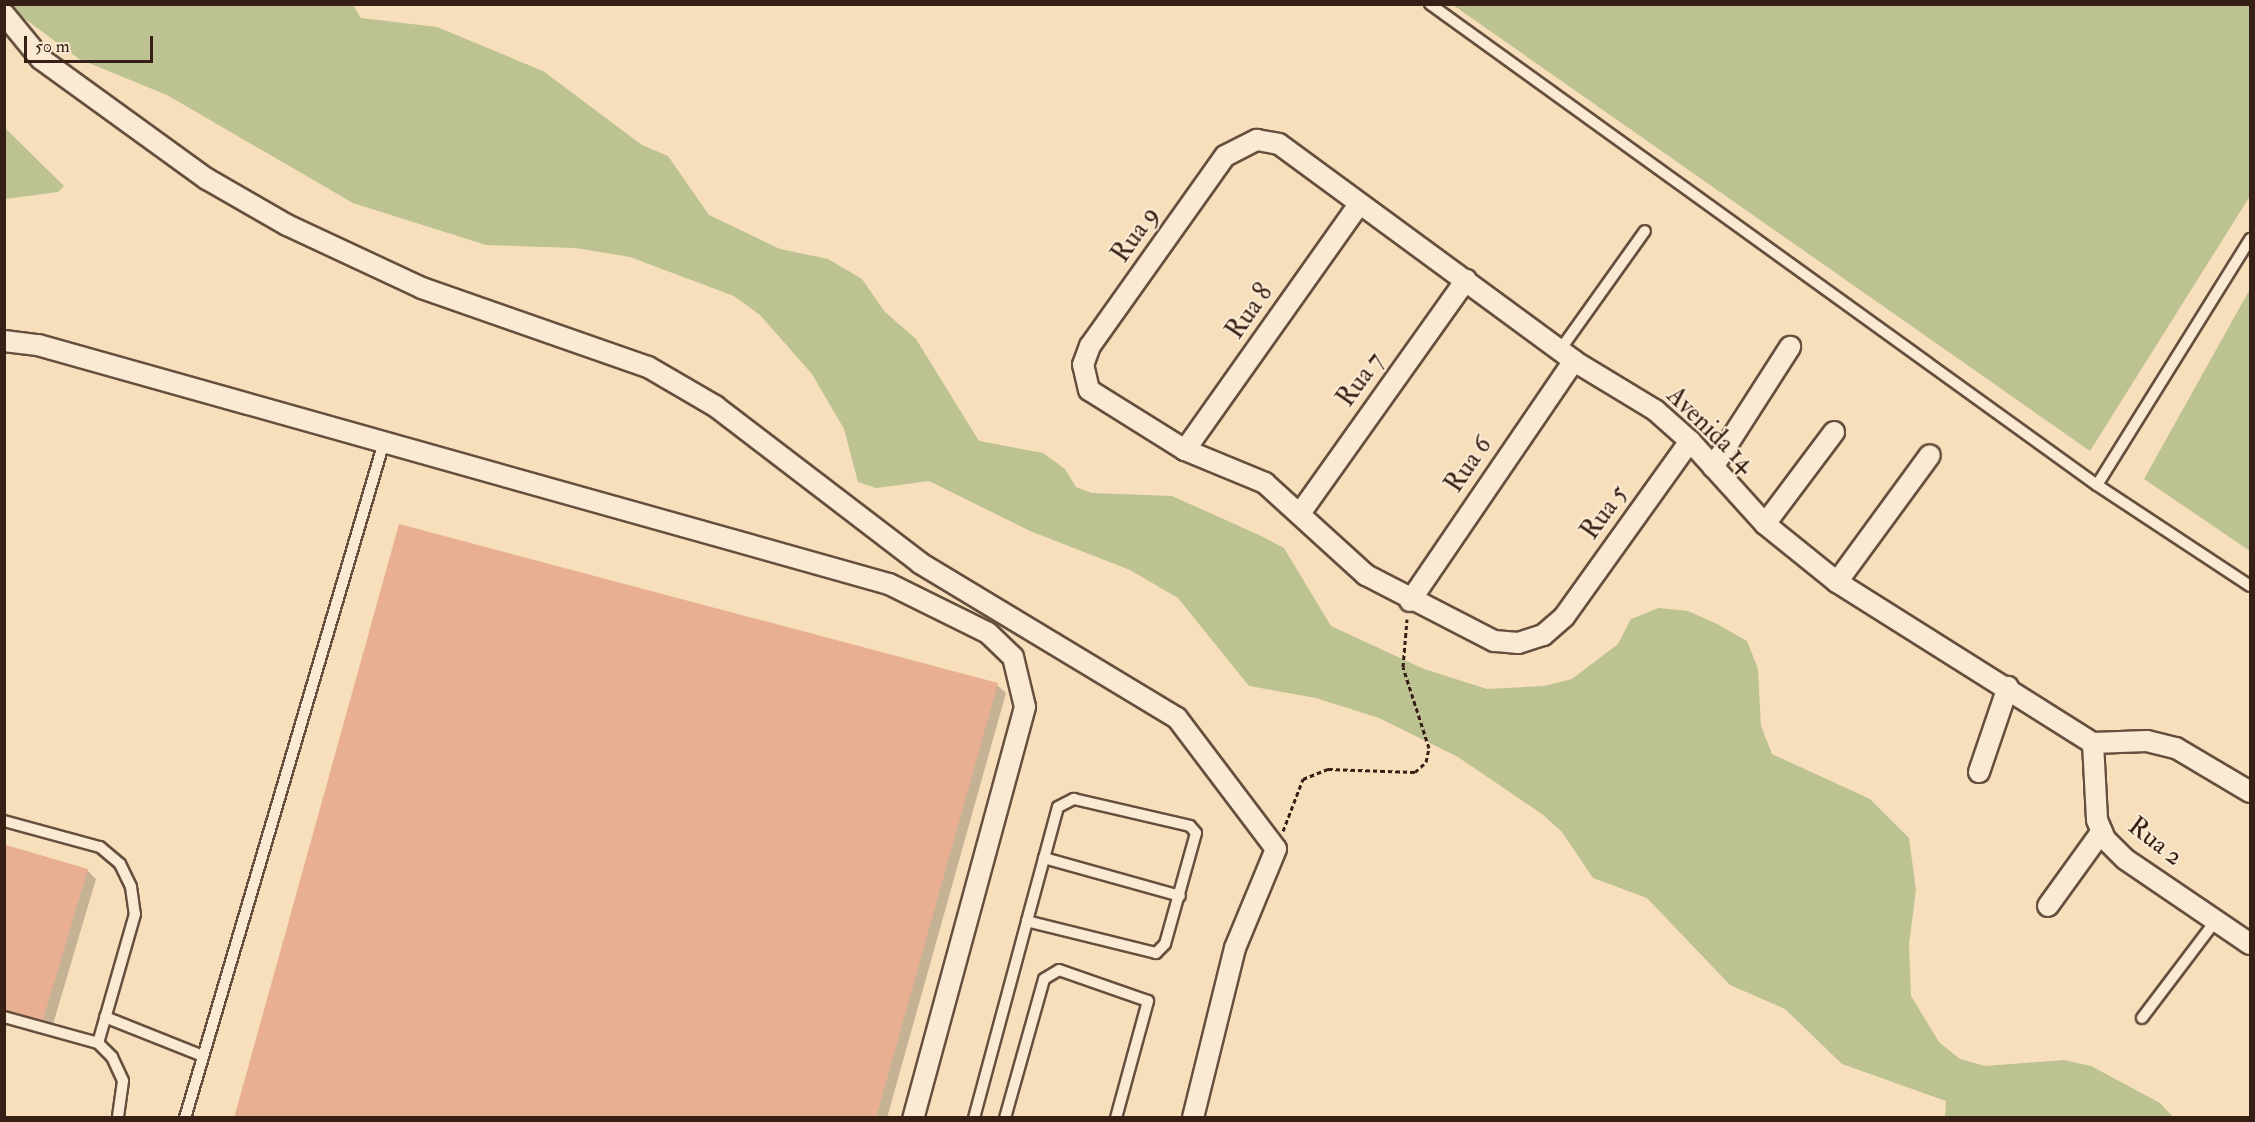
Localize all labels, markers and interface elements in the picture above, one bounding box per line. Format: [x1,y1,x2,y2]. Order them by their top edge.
scale bar [27,24,156,62]
text: 50 m [35,35,70,58]
street label: Rua 9 [1106,201,1166,269]
street label: Rua 8 [1220,278,1280,346]
street label: Rua 7 [1331,347,1391,413]
street label: Avenida 14 [1660,381,1760,479]
street label: Rua 6 [1439,431,1499,499]
street label: Rua 5 [1575,480,1635,546]
street label: Rua 2 [2121,811,2189,873]

